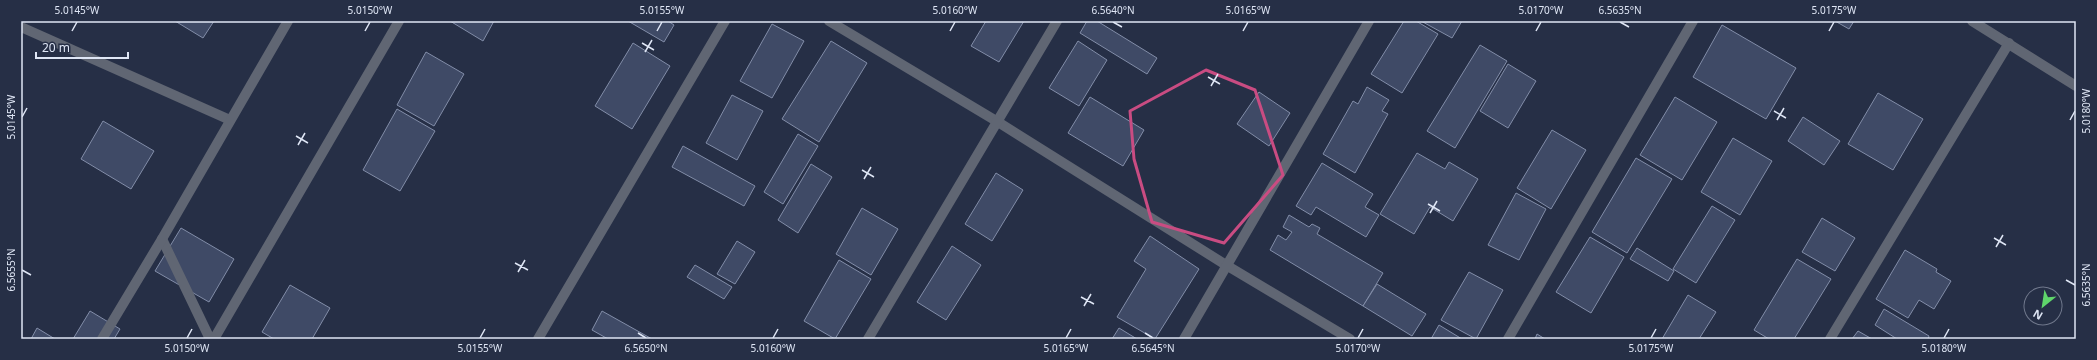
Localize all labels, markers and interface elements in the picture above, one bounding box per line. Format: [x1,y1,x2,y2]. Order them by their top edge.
text: 5.0145°W [55,3,100,17]
text: 5.0150°W [348,3,393,17]
text: 5.0155°W [640,3,685,17]
text: 5.0160°W [933,3,978,17]
text: 6.5640°N [1091,3,1135,17]
text: 5.0165°W [1226,3,1271,17]
text: 5.0170°W [1519,3,1564,17]
text: 6.5635°N [1598,3,1642,17]
text: 5.0175°W [1812,3,1857,17]
scale bar [36,34,128,60]
text: 20 m [42,39,70,56]
text: 5.0180°W [2079,88,2093,133]
text: 5.0145°W [4,94,18,139]
text: 6.5655°N [4,248,18,292]
text: 6.5635°N [2079,263,2093,307]
north arrow [2023,286,2063,326]
text: N [2030,306,2045,324]
text: 5.0150°W [165,341,210,355]
text: 5.0155°W [458,341,503,355]
text: 6.5650°N [624,341,668,355]
text: 5.0160°W [751,341,796,355]
text: 5.0165°W [1044,341,1089,355]
text: 6.5645°N [1131,341,1175,355]
text: 5.0170°W [1336,341,1381,355]
text: 5.0175°W [1629,341,1674,355]
text: 5.0180°W [1922,341,1967,355]

